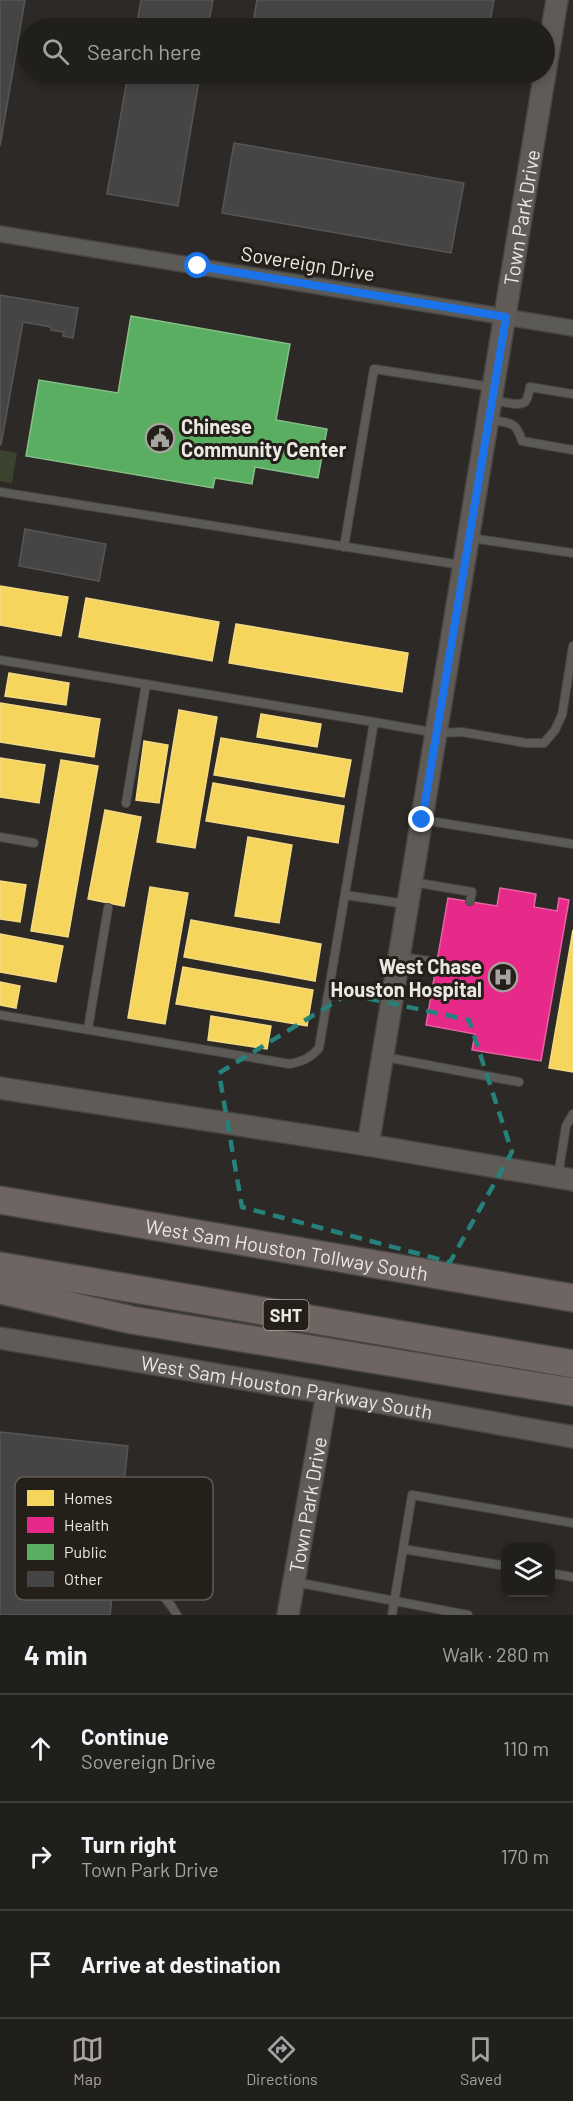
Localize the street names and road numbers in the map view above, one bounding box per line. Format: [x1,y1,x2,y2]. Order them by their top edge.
street label: Town Park Drive [498,148,544,287]
street label: Sovereign Drive [239,241,377,285]
street label: West Sam Houston Tollway South [144,1213,430,1285]
road number: SHT [264,1300,308,1330]
street label: West Sam Houston Parkway South [139,1350,435,1424]
street label: Town Park Drive [284,1435,331,1575]

